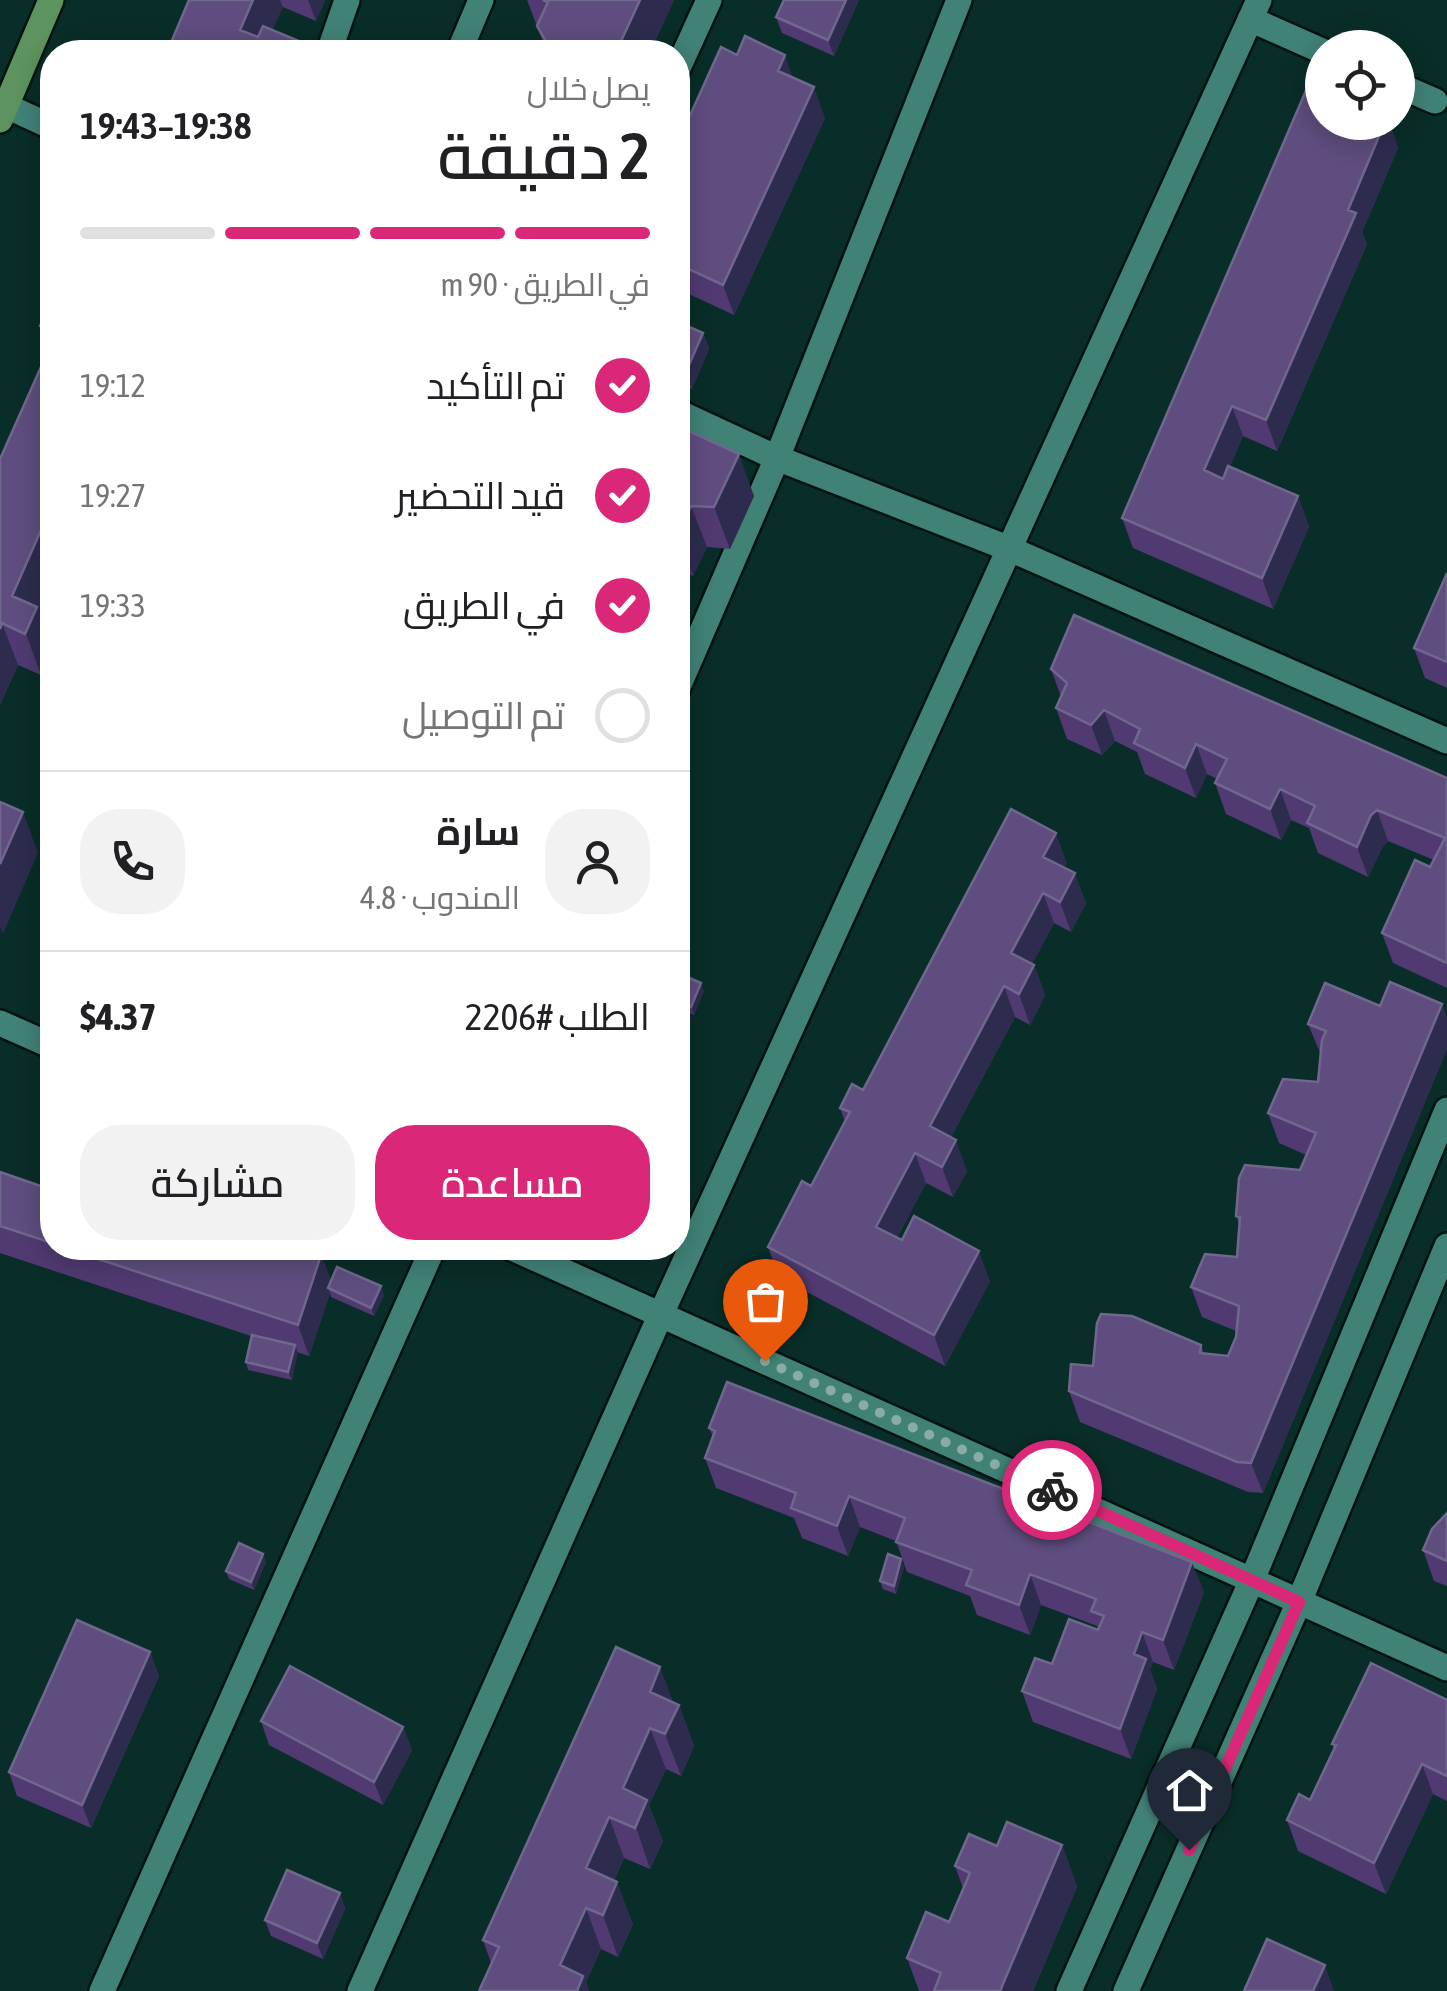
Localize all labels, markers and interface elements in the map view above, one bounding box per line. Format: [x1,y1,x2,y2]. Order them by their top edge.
map controls [1305,30,1415,140]
button: locate [1305,30,1415,140]
text: يصل خلال [527,70,650,107]
text: 19:38–19:43 [80,104,252,147]
text: 2 دقيقة [437,118,650,193]
text: في الطريق · 90 m [440,266,650,303]
icon: check [595,358,650,413]
text: تم التأكيد [426,364,565,407]
text: 19:12 [80,367,146,404]
icon: check [595,468,650,523]
text: قيد التحضير [395,474,565,517]
text: 19:27 [80,477,146,514]
icon: check [595,578,650,633]
text: في الطريق [403,584,565,627]
text: 19:33 [80,587,146,624]
text: تم التوصيل [402,694,565,737]
button: phone [80,809,185,914]
button: person [545,809,650,914]
text: سارة [437,810,520,853]
text: المندوب · 4.8 [360,879,520,916]
text: $4.37 [80,995,156,1038]
text: الطلب #2206 [465,995,650,1038]
button: مشاركة [80,1125,355,1240]
button: مساعدة [375,1125,650,1240]
pin [723,1259,808,1362]
icon: bag [738,1274,793,1329]
courier [1002,1440,1102,1540]
icon: bike [1025,1463,1080,1518]
pin [1147,1748,1232,1851]
icon: home [1162,1763,1217,1818]

